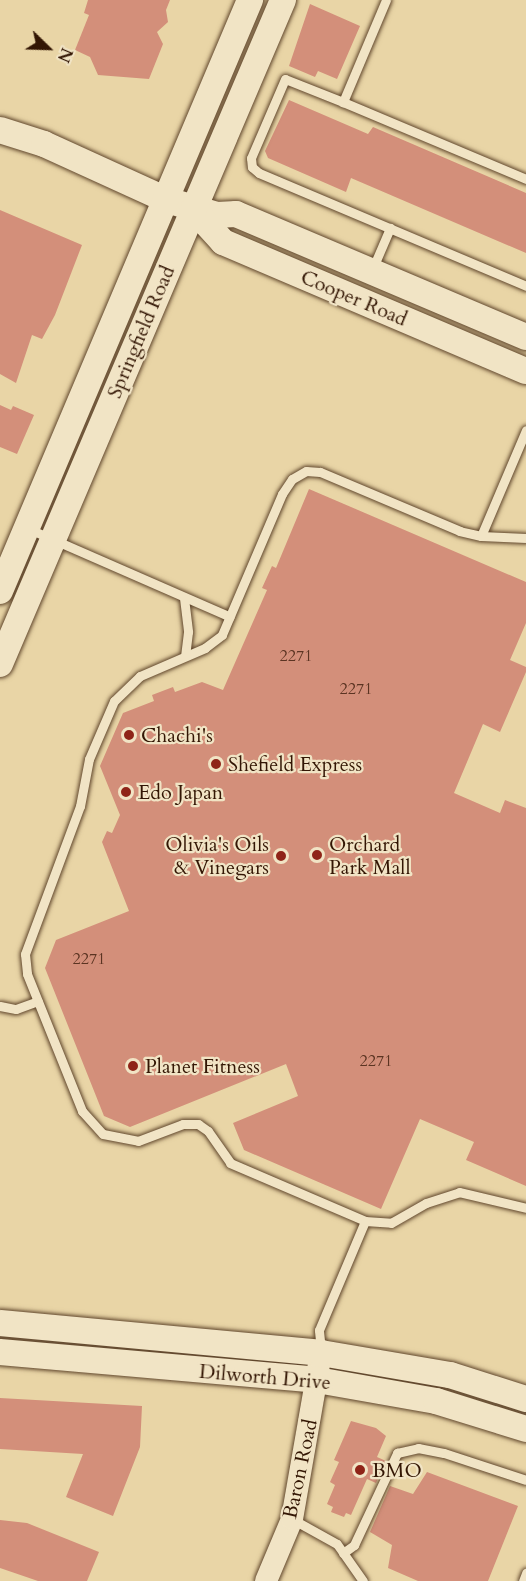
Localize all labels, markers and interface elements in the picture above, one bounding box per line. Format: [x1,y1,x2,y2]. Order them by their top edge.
north arrow [18,18,78,78]
text: N [52,44,77,66]
street label: Springfield Road [102,262,180,402]
street label: Cooper Road [297,265,411,331]
house number: 2271 [280,646,312,666]
house number: 2271 [340,679,372,699]
place label: Chachi's [141,723,213,747]
marker: Chachi's [122,728,136,742]
place label: Shefield Express [228,752,362,776]
marker: Shefield Express [209,757,223,771]
place label: Edo Japan [138,780,223,804]
marker: Edo Japan [119,785,133,799]
place label: Olivia's Oils & Vinegars [165,832,269,879]
place label: Orchard Park Mall [329,832,410,879]
marker: Orchard Park Mall [310,848,324,862]
marker: Olivia's Oils & Vinegars [274,849,288,863]
house number: 2271 [73,949,105,969]
house number: 2271 [360,1051,392,1071]
place label: Planet Fitness [145,1054,260,1078]
marker: Planet Fitness [126,1059,140,1073]
street label: Dilworth Drive [198,1359,332,1395]
street label: Baron Road [278,1417,322,1521]
place label: BMO [372,1458,422,1482]
marker: BMO [353,1463,367,1477]

